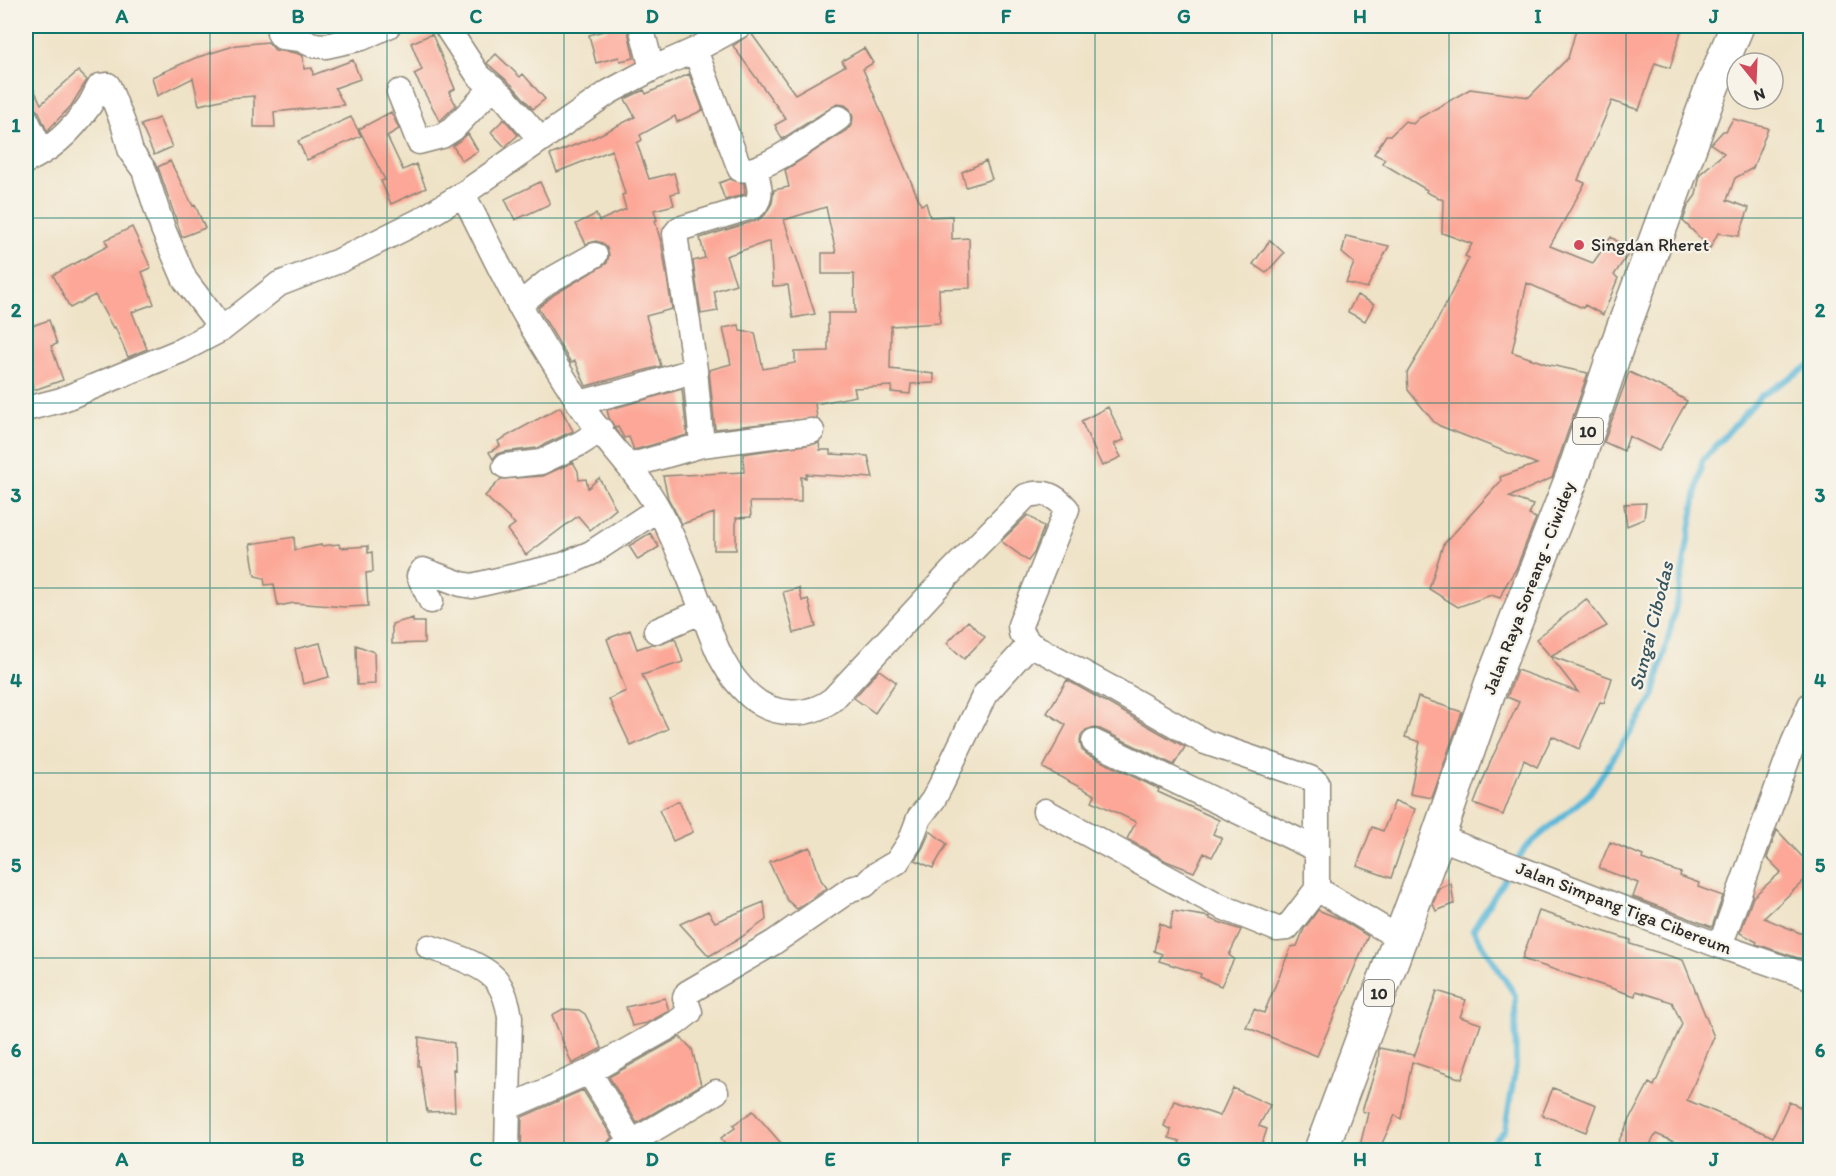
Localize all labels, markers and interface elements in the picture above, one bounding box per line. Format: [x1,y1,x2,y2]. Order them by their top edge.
text: A [115,4,129,28]
text: B [292,4,305,28]
text: C [470,4,483,28]
text: D [645,4,659,28]
text: E [824,4,836,28]
text: F [1001,4,1012,28]
text: G [1177,4,1191,28]
text: H [1353,4,1367,28]
text: I [1534,4,1542,28]
text: J [1708,4,1719,28]
north arrow [1725,51,1785,111]
text: N [1751,84,1768,105]
text: 1 [11,113,21,137]
text: 1 [1815,113,1825,137]
place label: Singdan Rheret [1591,234,1709,256]
marker: Singdan Rheret [1572,238,1586,252]
text: 2 [11,298,22,322]
text: 2 [1815,298,1826,322]
road number: 10 [1573,418,1603,444]
street label: Jalan Raya Soreang - Ciwidey [1478,478,1580,698]
text: 3 [11,483,22,507]
text: 3 [1815,483,1826,507]
water label: Sungai Cibodas [1623,558,1679,693]
text: 4 [10,668,22,692]
text: 4 [1814,668,1826,692]
text: 5 [11,853,22,877]
text: 5 [1815,853,1826,877]
street label: Jalan Simpang Tiga Cibereum [1513,857,1735,959]
road number: 10 [1364,980,1394,1006]
text: 6 [11,1038,22,1062]
text: 6 [1815,1038,1826,1062]
text: A [115,1147,129,1171]
text: B [292,1147,305,1171]
text: C [470,1147,483,1171]
text: D [645,1147,659,1171]
text: E [824,1147,836,1171]
text: F [1001,1147,1012,1171]
text: G [1177,1147,1191,1171]
text: H [1353,1147,1367,1171]
text: I [1534,1147,1542,1171]
text: J [1708,1147,1719,1171]

